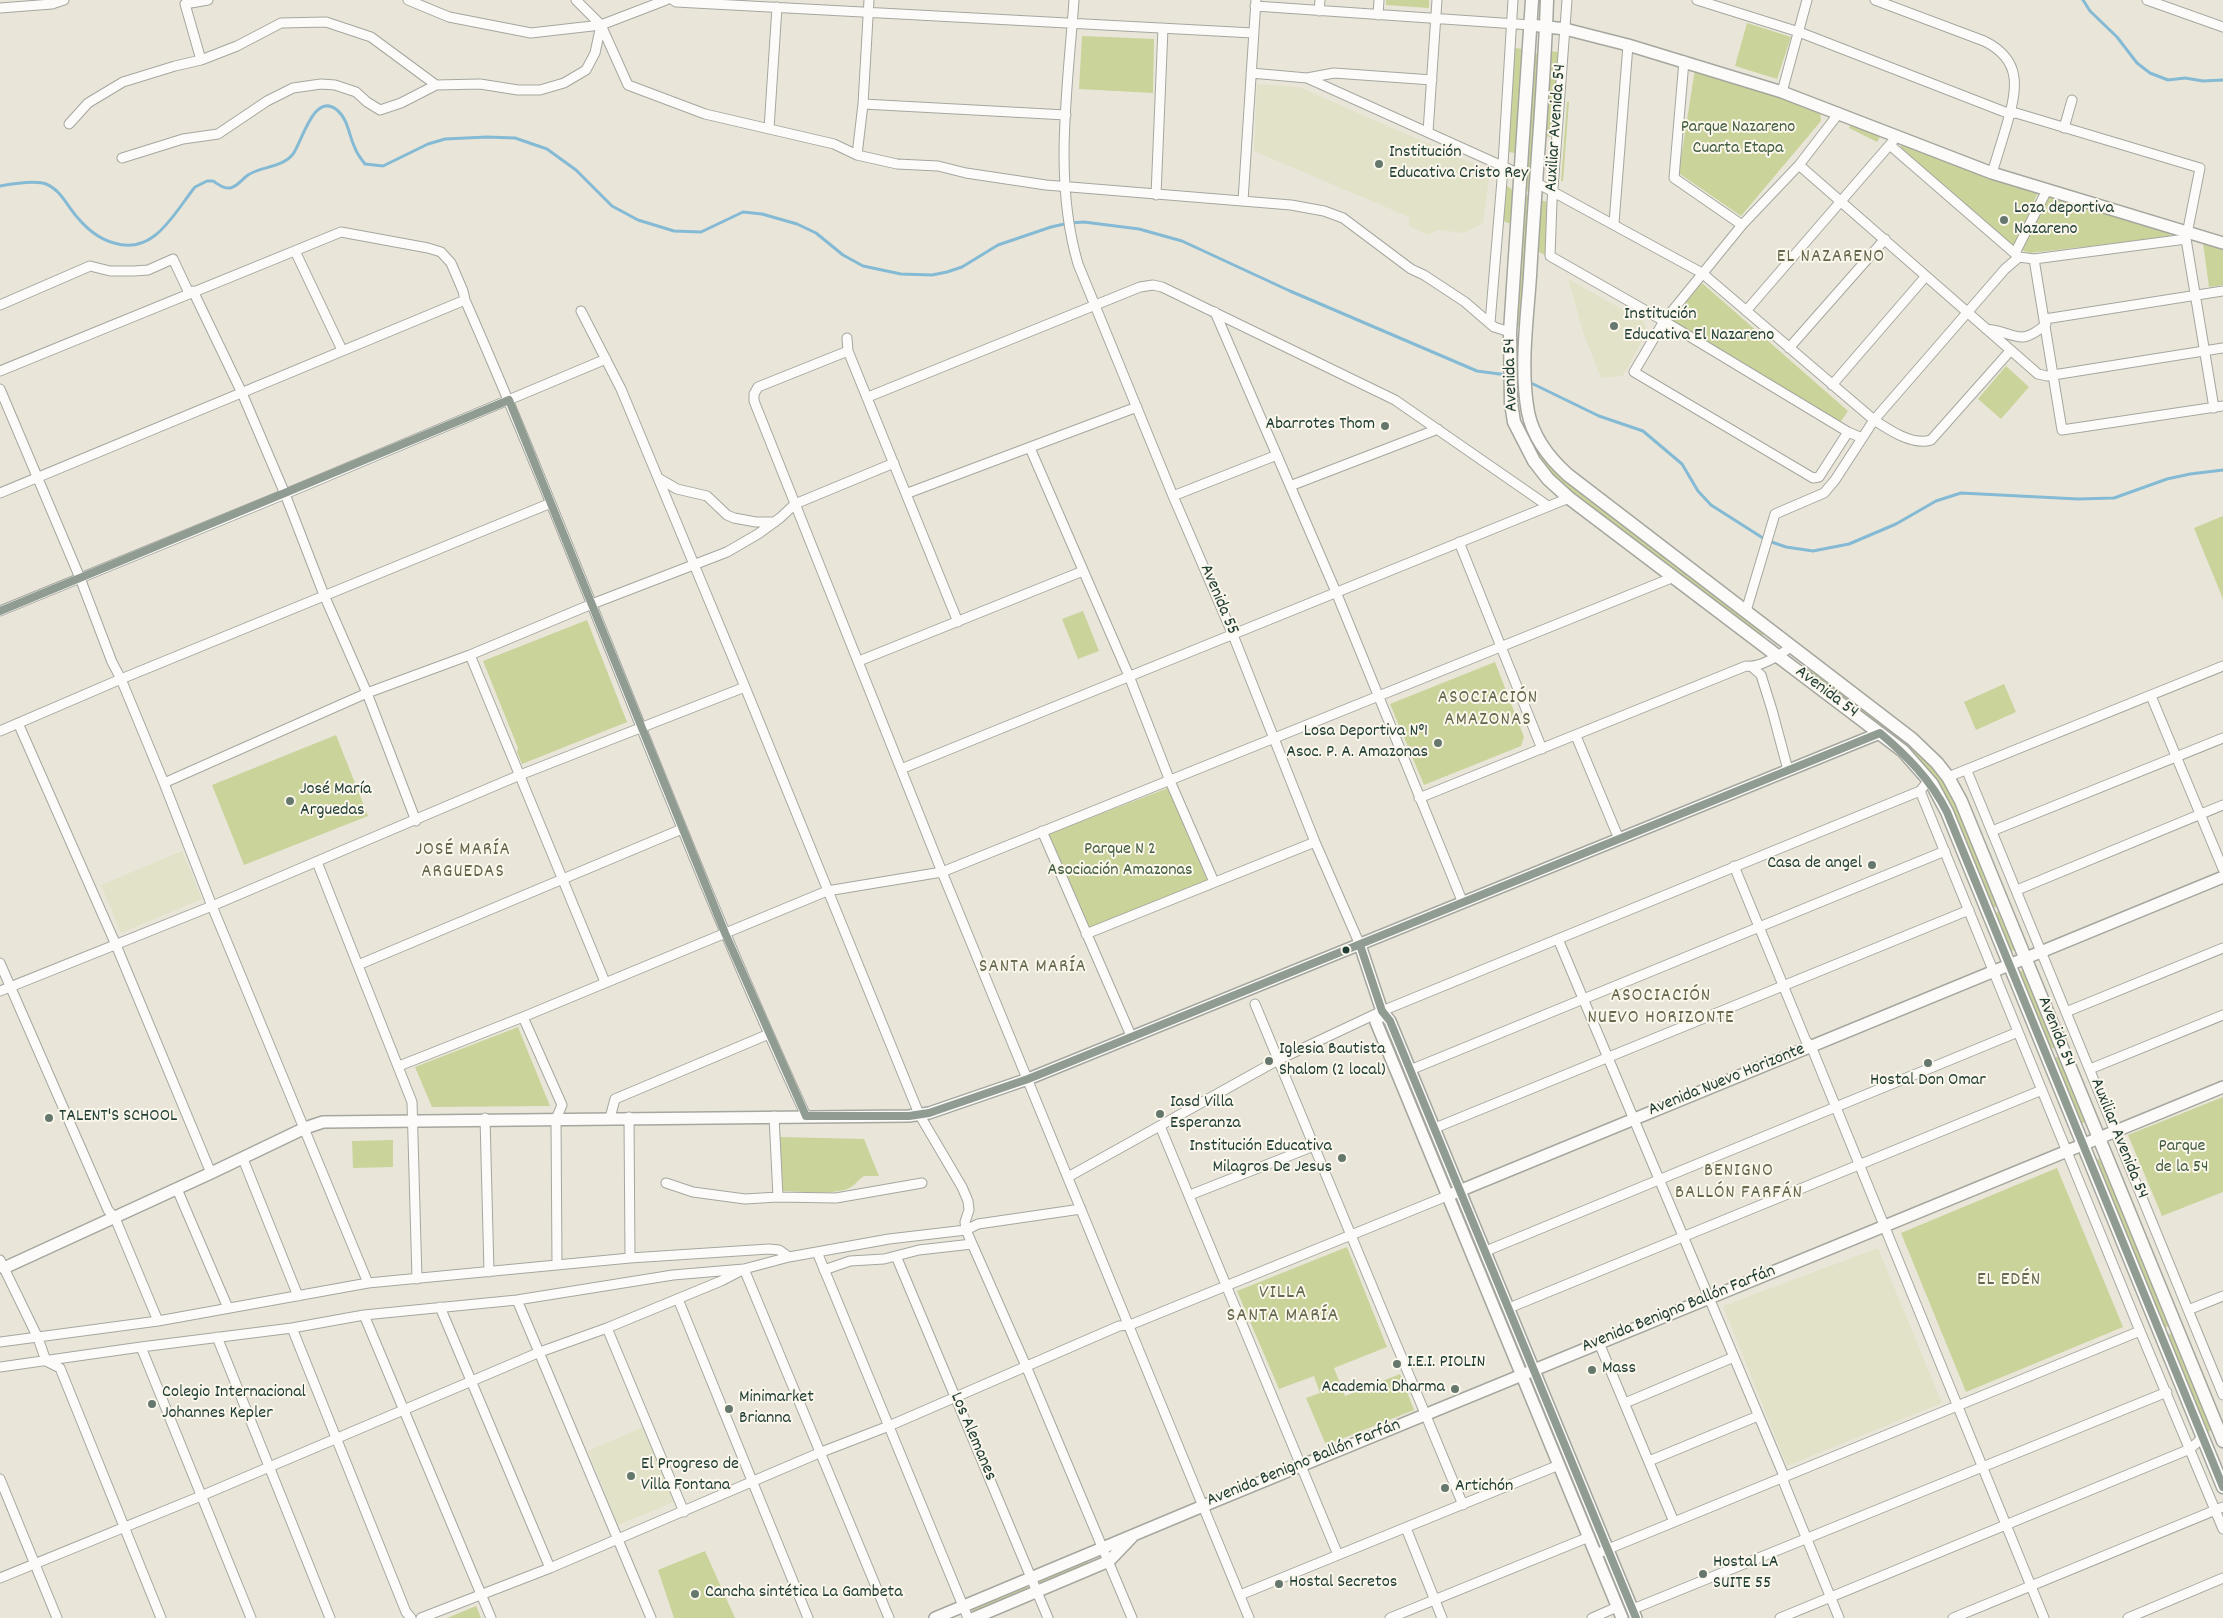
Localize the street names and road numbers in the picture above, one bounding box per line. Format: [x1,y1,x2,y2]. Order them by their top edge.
street label: Auxiliar Avenida 54 [1542,63,1572,193]
street label: Avenida 54 [1500,338,1524,412]
street label: Avenida 55 [1193,561,1243,639]
street label: Avenida 54 [1790,662,1862,724]
street label: Avenida 54 [2031,994,2079,1070]
street label: Avenida Nuevo Horizonte [1646,1040,1808,1122]
street label: Auxiliar Avenida 54 [2084,1076,2152,1202]
street label: Avenida Benigno Ballón Farfán [1579,1261,1779,1359]
street label: Los Alemanes [944,1390,1000,1484]
street label: Avenida Benigno Ballón Farfán [1204,1415,1404,1513]

